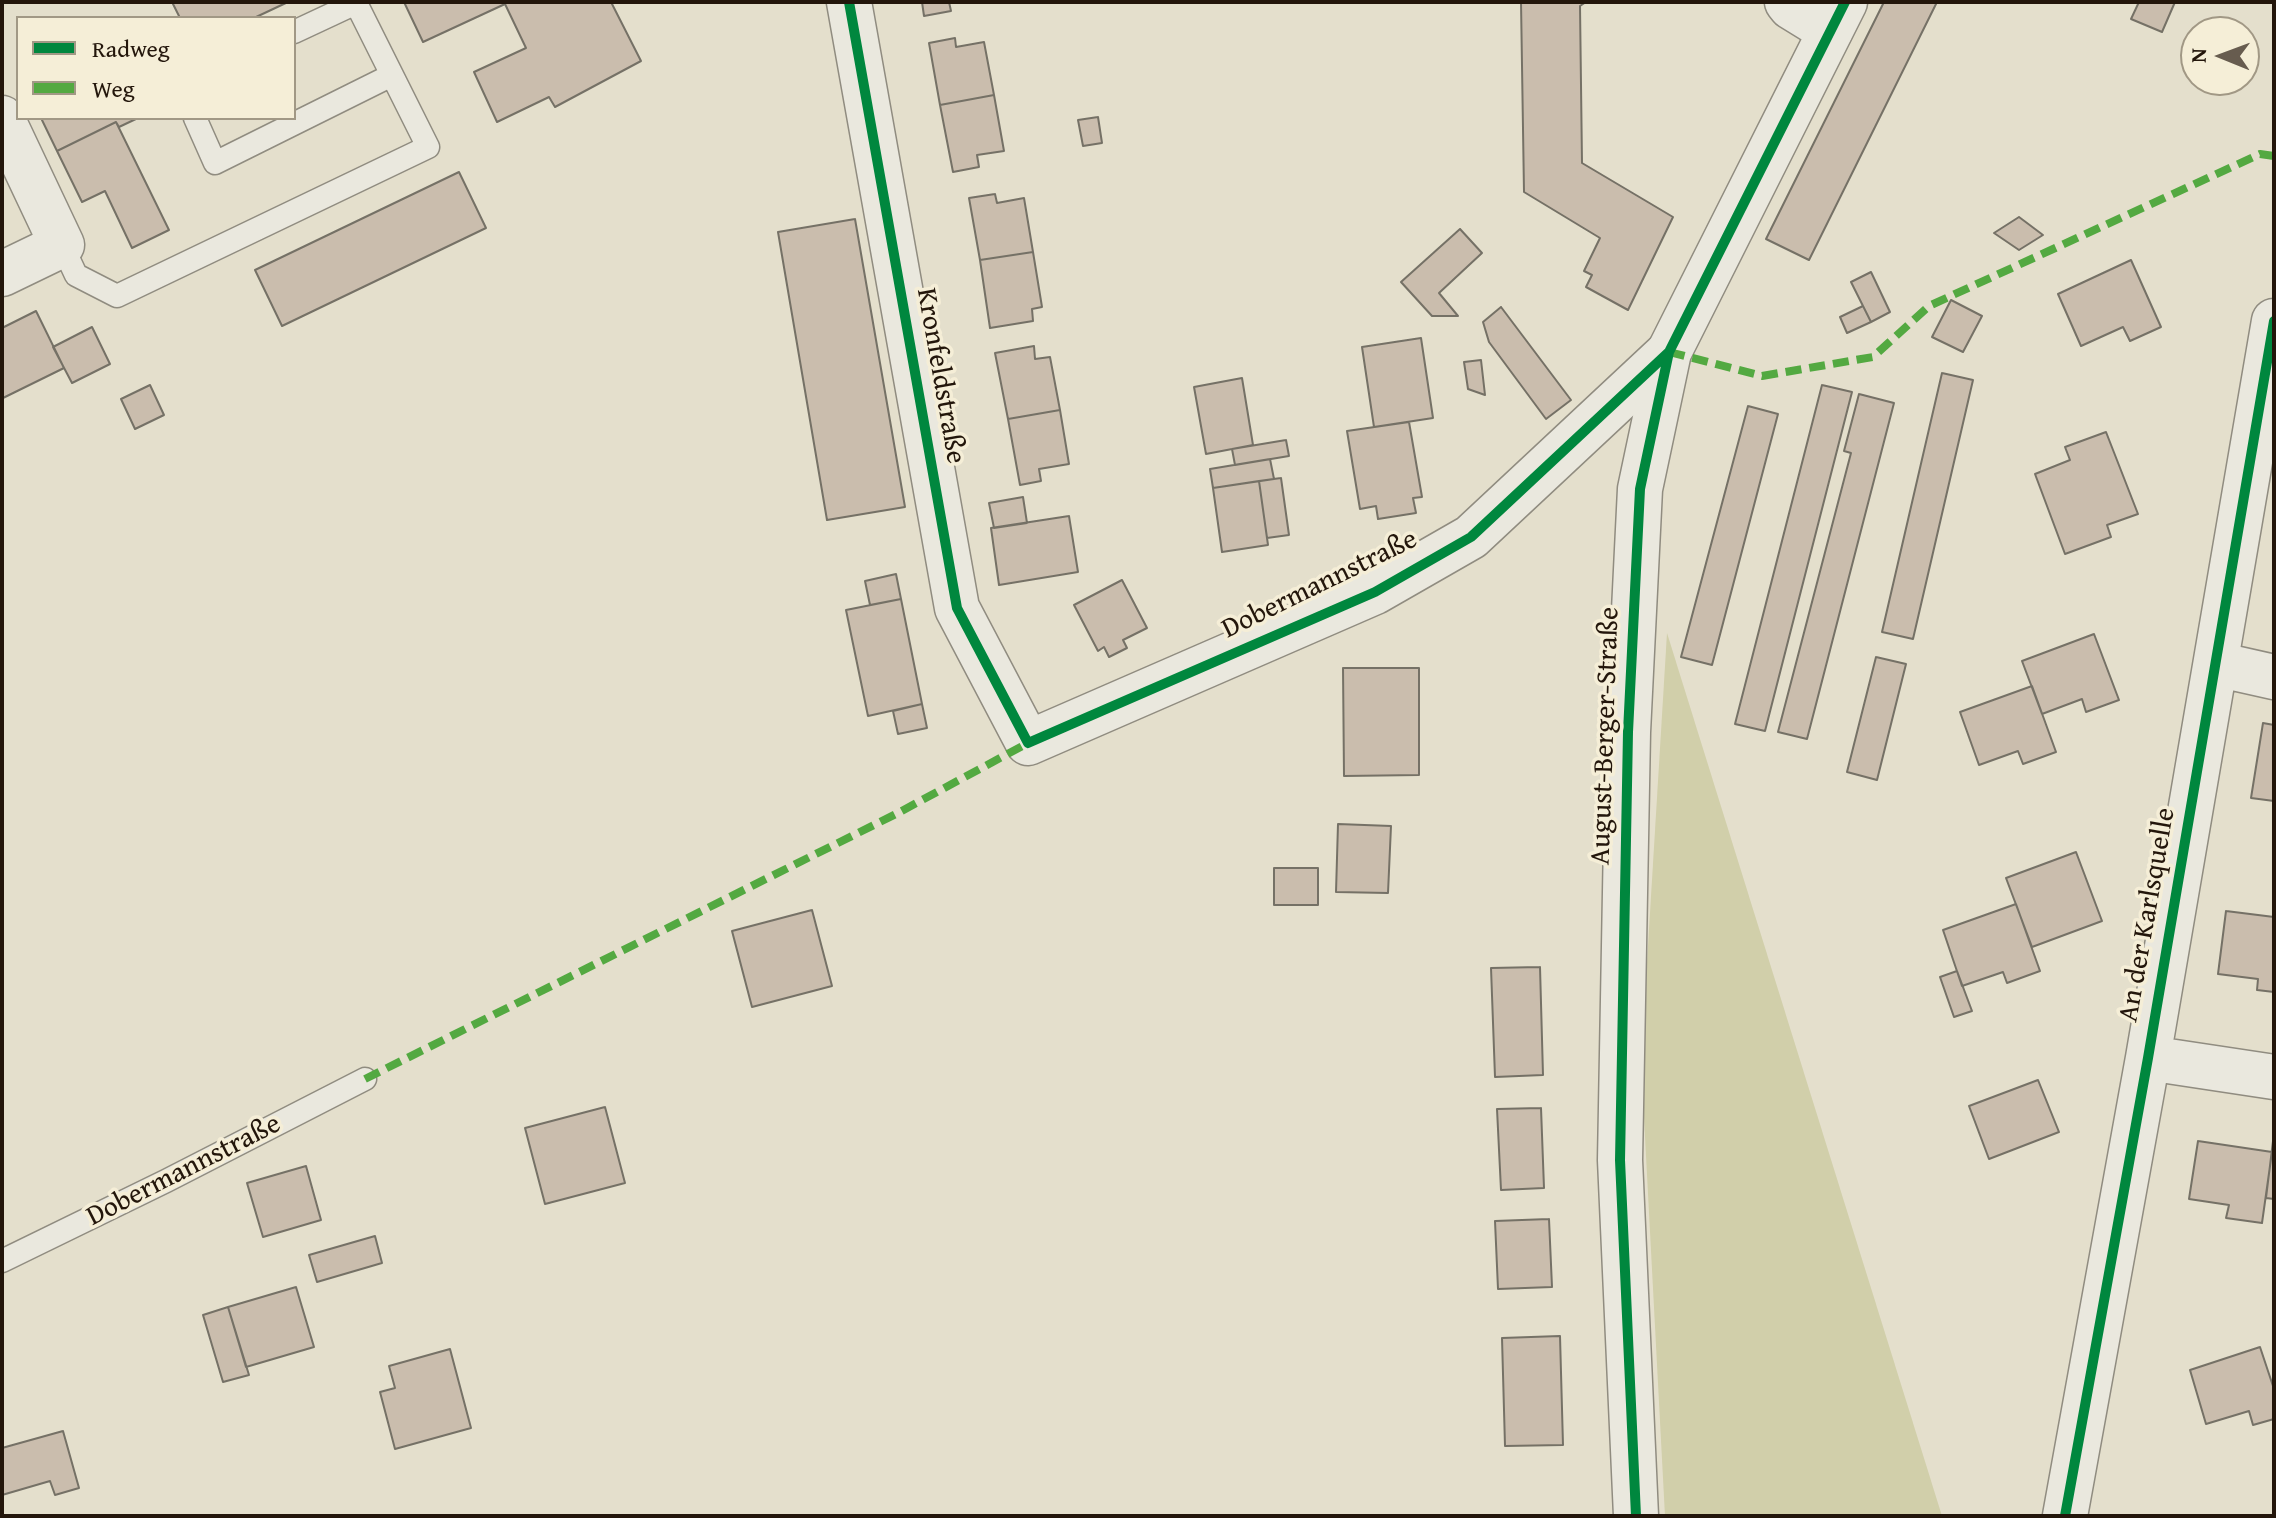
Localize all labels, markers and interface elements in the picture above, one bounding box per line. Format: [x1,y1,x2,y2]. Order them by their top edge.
legend [16,16,296,120]
north arrow [2180,16,2260,96]
text: Radweg [92,31,170,66]
text: N [2182,48,2214,63]
text: Weg [92,71,135,106]
street label: Kronfeldstraße [908,286,972,466]
street label: Dobermannstraße [1217,523,1423,647]
street label: August-Berger-Straße [1585,606,1627,866]
street label: An der Karlsquelle [2113,805,2183,1025]
street label: Dobermannstraße [81,1108,287,1234]

